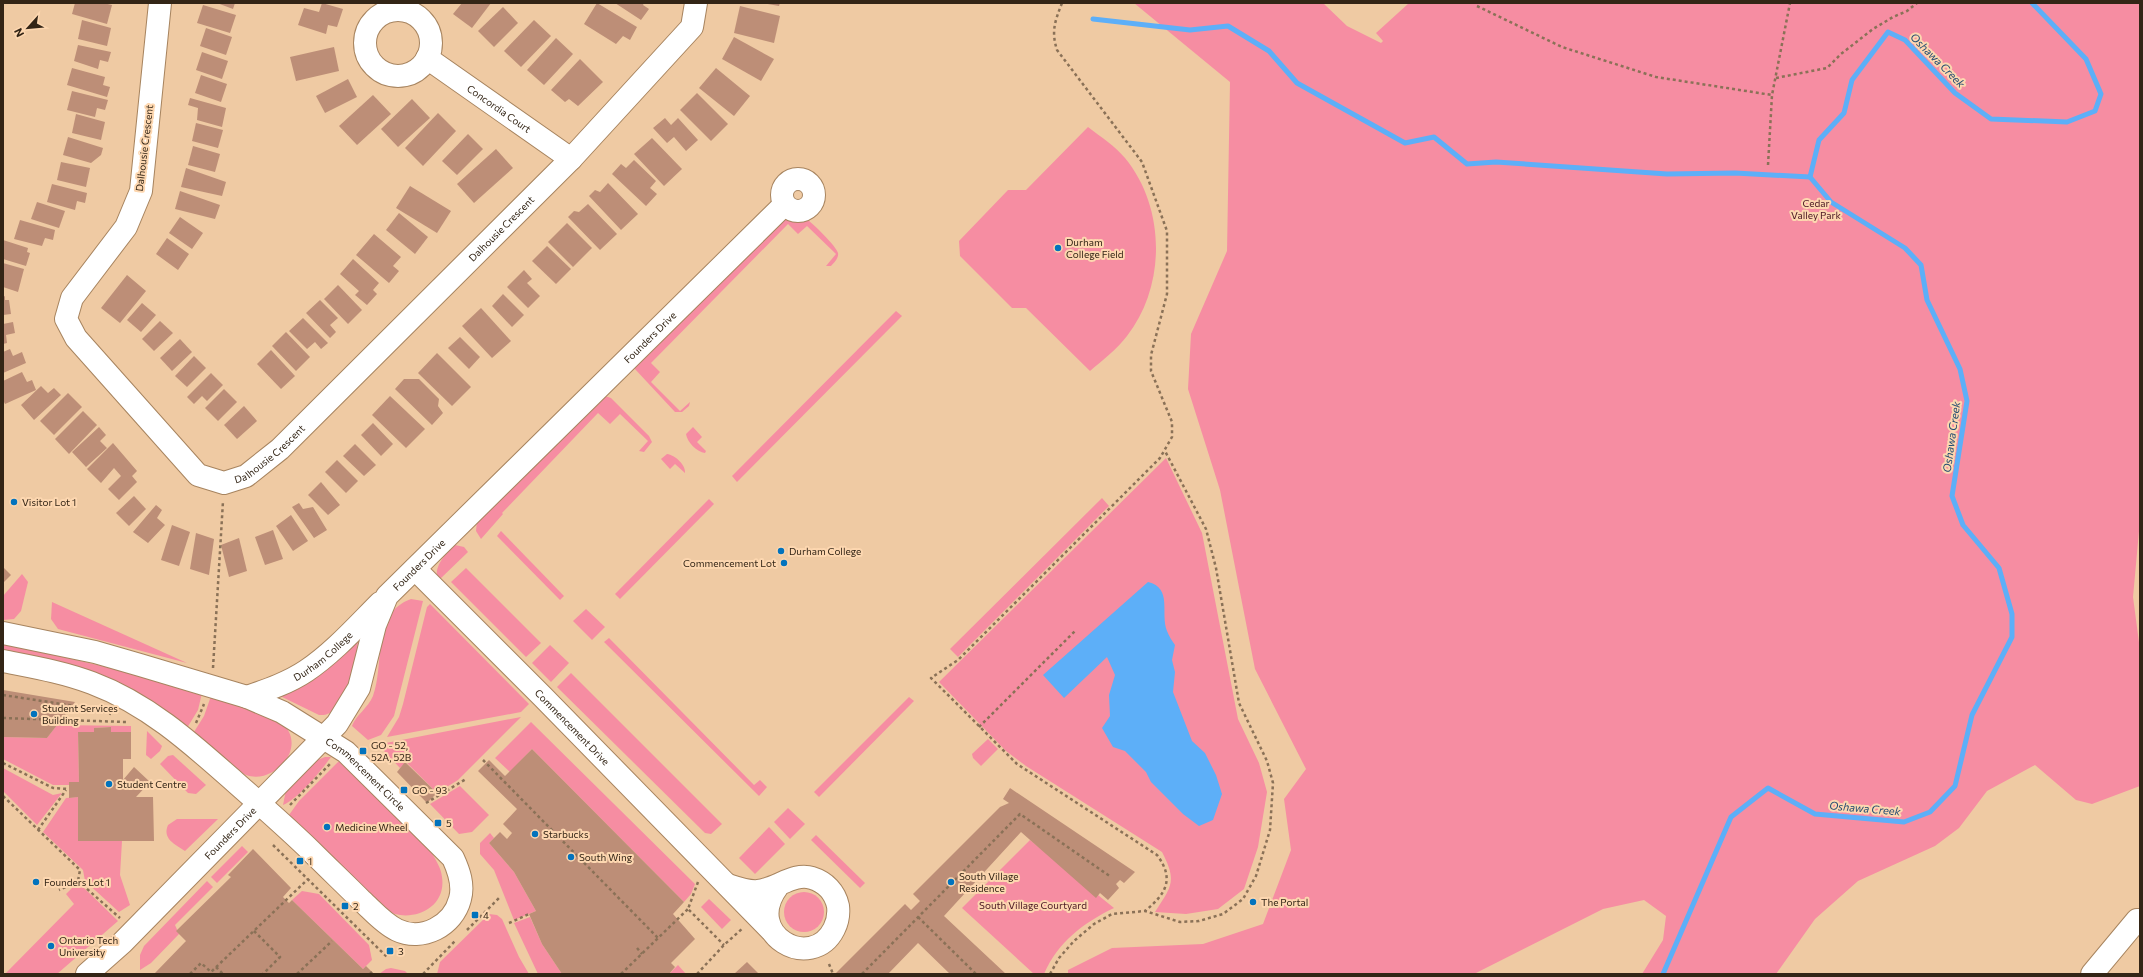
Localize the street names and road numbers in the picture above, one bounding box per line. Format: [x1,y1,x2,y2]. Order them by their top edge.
street label: Concordia Court [465,82,533,135]
street label: Dalhousie Crescent [133,104,155,192]
street label: Dalhousie Crescent [466,193,536,264]
street label: Founders Drive [621,309,678,366]
street label: Dalhousie Crescent [233,422,307,485]
street label: Founders Drive [390,536,447,593]
street label: Durham College [291,629,355,683]
street label: Commencement Drive [533,687,612,767]
street label: Commencement Circle [324,735,408,813]
street label: Founders Drive [202,804,258,862]

